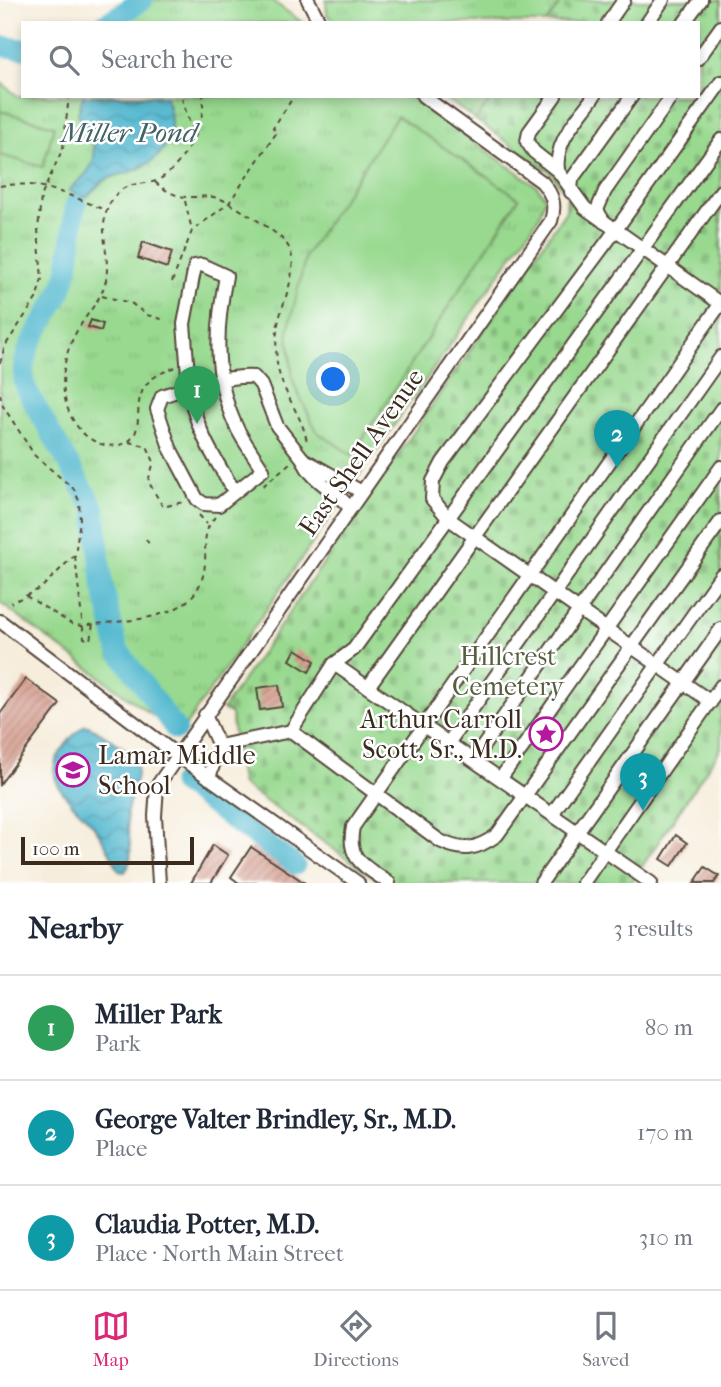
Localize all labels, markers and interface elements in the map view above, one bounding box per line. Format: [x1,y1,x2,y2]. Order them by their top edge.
search box [21,21,700,98]
icon: search [45,41,83,79]
text: Search here [101,44,233,75]
water label: Miller Pond [59,116,201,149]
your location [316,362,350,396]
street label: East Shell Avenue [292,363,431,542]
pin: 1 [174,366,220,424]
pin: 2 [594,410,640,468]
park label: Hillcrest Cemetery [452,641,565,702]
place label: Arthur Carroll Scott, Sr., M.D. [359,704,522,765]
place icon: Arthur Carroll Scott, Sr., M.D. [527,715,565,753]
place label: Lamar Middle School [98,740,256,801]
school or university icon: Lamar Middle School [54,751,92,789]
pin: 3 [620,753,666,811]
scale bar [21,834,194,866]
text: 100 m [32,838,80,860]
text: Nearby [28,911,123,946]
text: 3 results [613,915,693,942]
text: Miller Park [95,999,222,1030]
text: 1 [47,1014,55,1041]
text: 80 m [645,1014,693,1041]
text: Park [95,1030,141,1057]
text: George Valter Brindley, Sr., M.D. [95,1104,456,1135]
text: 2 [45,1119,57,1146]
text: 170 m [637,1119,693,1146]
text: Place [95,1135,147,1162]
text: Claudia Potter, M.D. [95,1209,319,1240]
text: 3 [46,1224,56,1251]
text: 310 m [639,1224,693,1251]
text: Place · North Main Street [95,1240,344,1267]
tab: Map [92,1307,130,1371]
tab: Directions [313,1307,399,1371]
tab: Saved [582,1307,629,1371]

